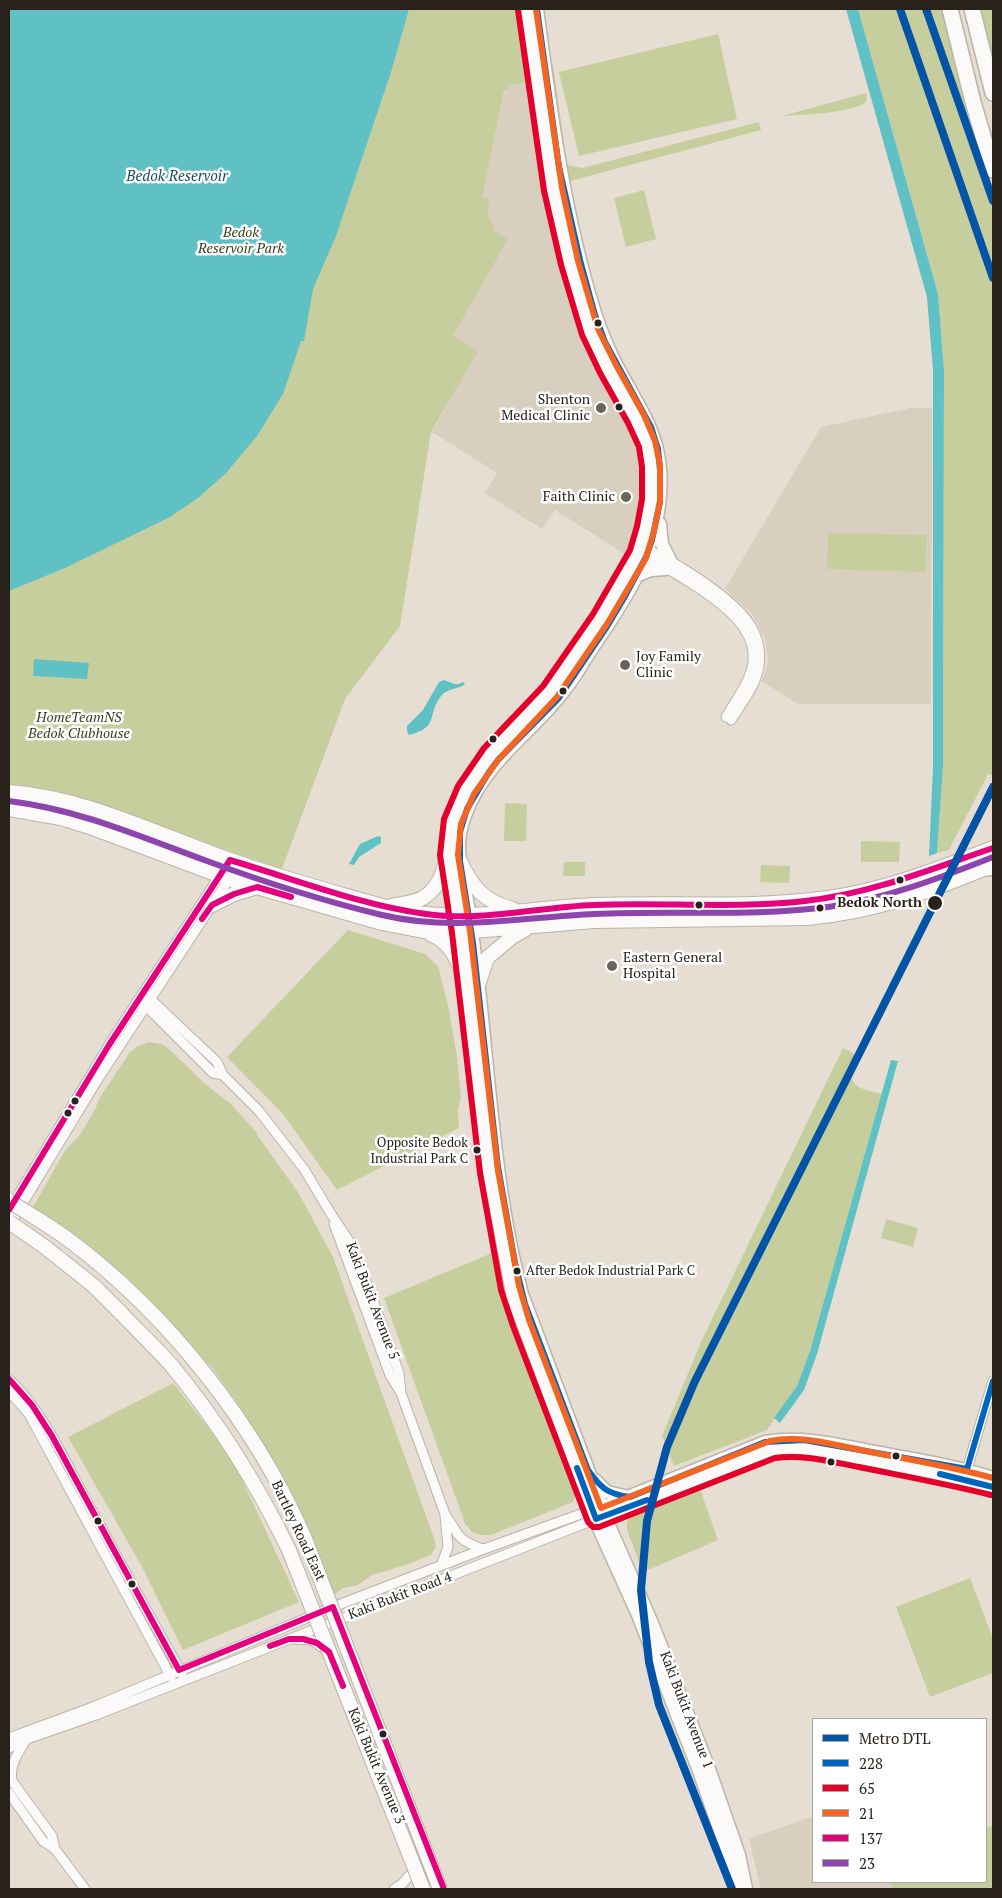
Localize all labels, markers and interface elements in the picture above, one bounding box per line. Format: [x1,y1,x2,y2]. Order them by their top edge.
water label: Bedok Reservoir [126,168,228,186]
park label: Bedok Reservoir Park [198,225,284,258]
unlabelled marker [593,318,603,328]
place label: Shenton Medical Clinic [501,392,590,424]
marker: Shenton Medical Clinic [594,401,608,415]
unlabelled marker [614,402,624,412]
place label: Faith Clinic [543,489,615,505]
marker: Faith Clinic [619,490,633,504]
place label: Joy Family Clinic [636,649,701,682]
marker: Joy Family Clinic [618,658,632,672]
unlabelled marker [558,686,568,696]
park label: HomeTeamNS Bedok Clubhouse [28,710,130,742]
unlabelled marker [488,734,498,744]
unlabelled marker [895,875,905,885]
marker: Bedok North [926,894,944,912]
place label: Bedok North [837,895,922,911]
unlabelled marker [694,900,704,910]
unlabelled marker [815,903,825,913]
place label: Eastern General Hospital [623,950,722,982]
marker: Eastern General Hospital [605,959,619,973]
unlabelled marker [70,1096,80,1106]
unlabelled marker [63,1108,73,1118]
place label: Opposite Bedok Industrial Park C [371,1135,468,1166]
marker: Opposite Bedok Industrial Park C [472,1145,482,1155]
street label: Kaki Bukit Avenue 5 [342,1240,402,1362]
place label: After Bedok Industrial Park C [526,1263,695,1279]
marker: After Bedok Industrial Park C [512,1266,522,1276]
unlabelled marker [891,1451,901,1461]
unlabelled marker [826,1457,836,1467]
street label: Bartley Road East [267,1478,329,1584]
unlabelled marker [93,1516,103,1526]
street label: Kaki Bukit Road 4 [346,1568,454,1624]
unlabelled marker [127,1579,137,1589]
street label: Kaki Bukit Avenue 1 [656,1649,716,1771]
street label: Kaki Bukit Avenue 3 [344,1705,408,1827]
legend [812,1718,987,1883]
text: Metro DTL [859,1728,931,1748]
unlabelled marker [378,1729,388,1739]
text: 228 [859,1753,883,1773]
text: 65 [859,1778,875,1798]
text: 21 [859,1803,875,1823]
text: 137 [859,1828,883,1848]
text: 23 [859,1853,875,1873]

